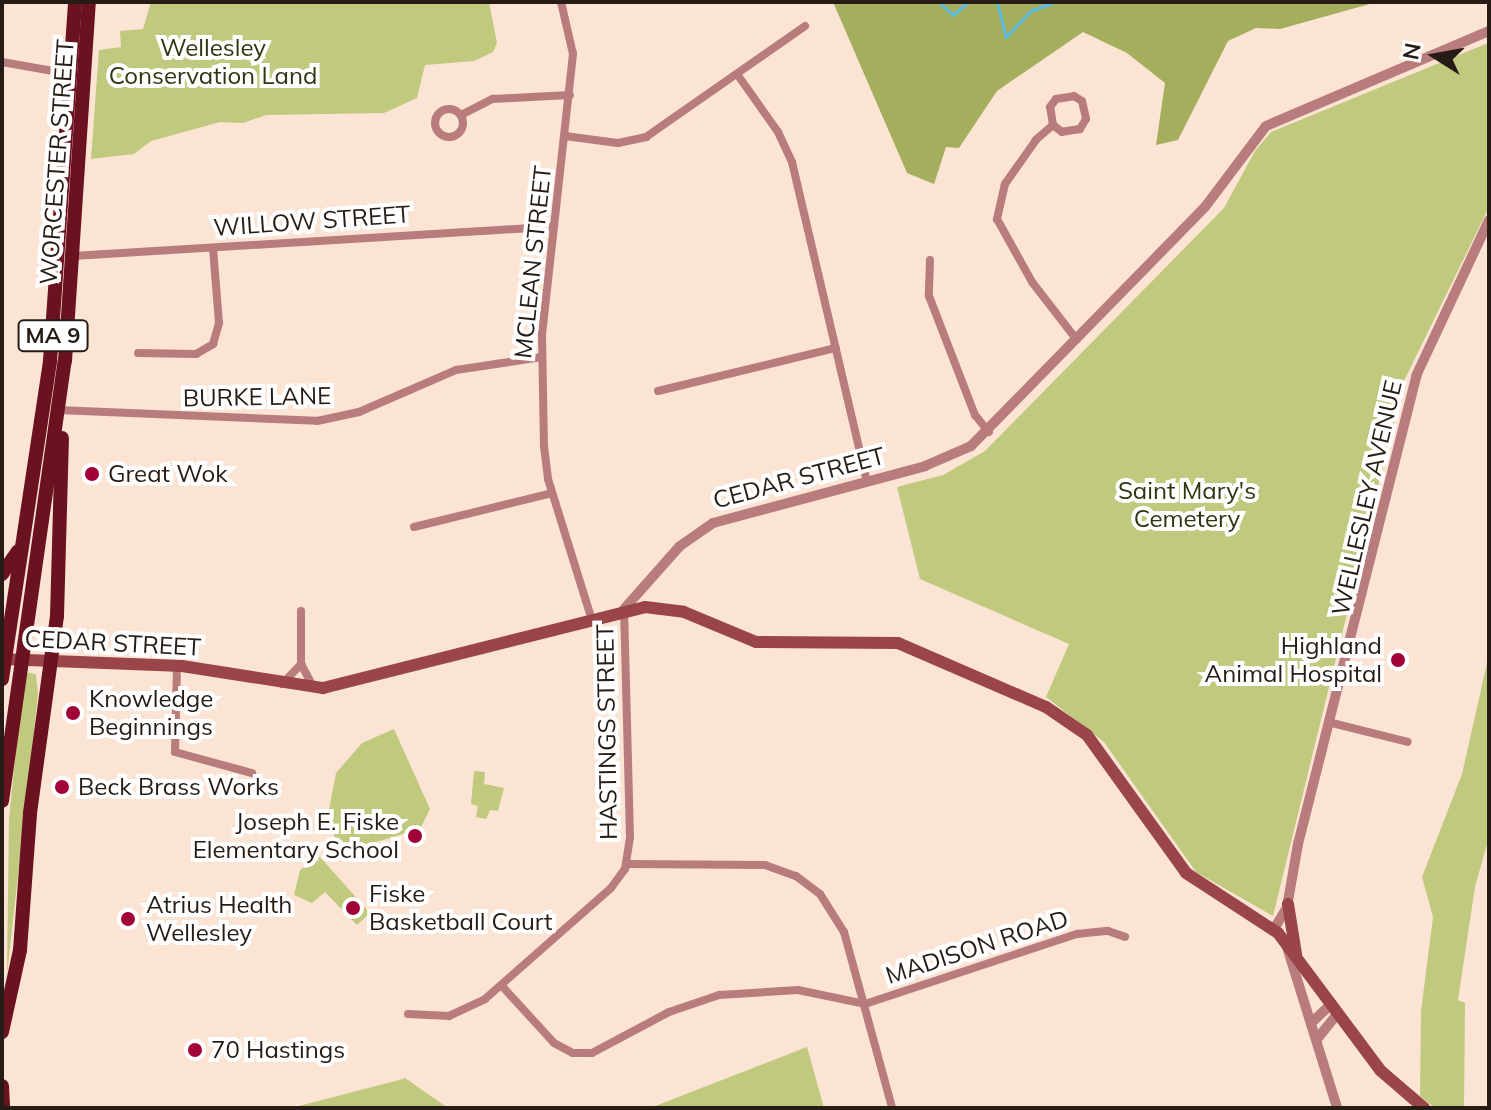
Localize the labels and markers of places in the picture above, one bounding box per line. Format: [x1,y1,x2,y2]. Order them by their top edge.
place label: Great Wok [108,460,228,488]
marker: Great Wok [83,465,101,483]
place label: Highland Animal Hospital [1205,632,1382,688]
marker: Highland Animal Hospital [1389,651,1407,669]
place label: Knowledge Beginnings [89,685,213,741]
marker: Knowledge Beginnings [64,704,82,722]
place label: Beck Brass Works [78,773,279,801]
marker: Beck Brass Works [53,778,71,796]
place label: Joseph E. Fiske Elementary School [193,808,399,864]
marker: Joseph E. Fiske Elementary School [406,827,424,845]
place label: Fiske Basketball Court [369,880,552,936]
place label: Atrius Health Wellesley [146,891,292,947]
marker: Fiske Basketball Court [344,899,362,917]
marker: Atrius Health Wellesley [117,908,139,930]
place label: 70 Hastings [211,1036,345,1064]
marker: 70 Hastings [186,1041,204,1059]

